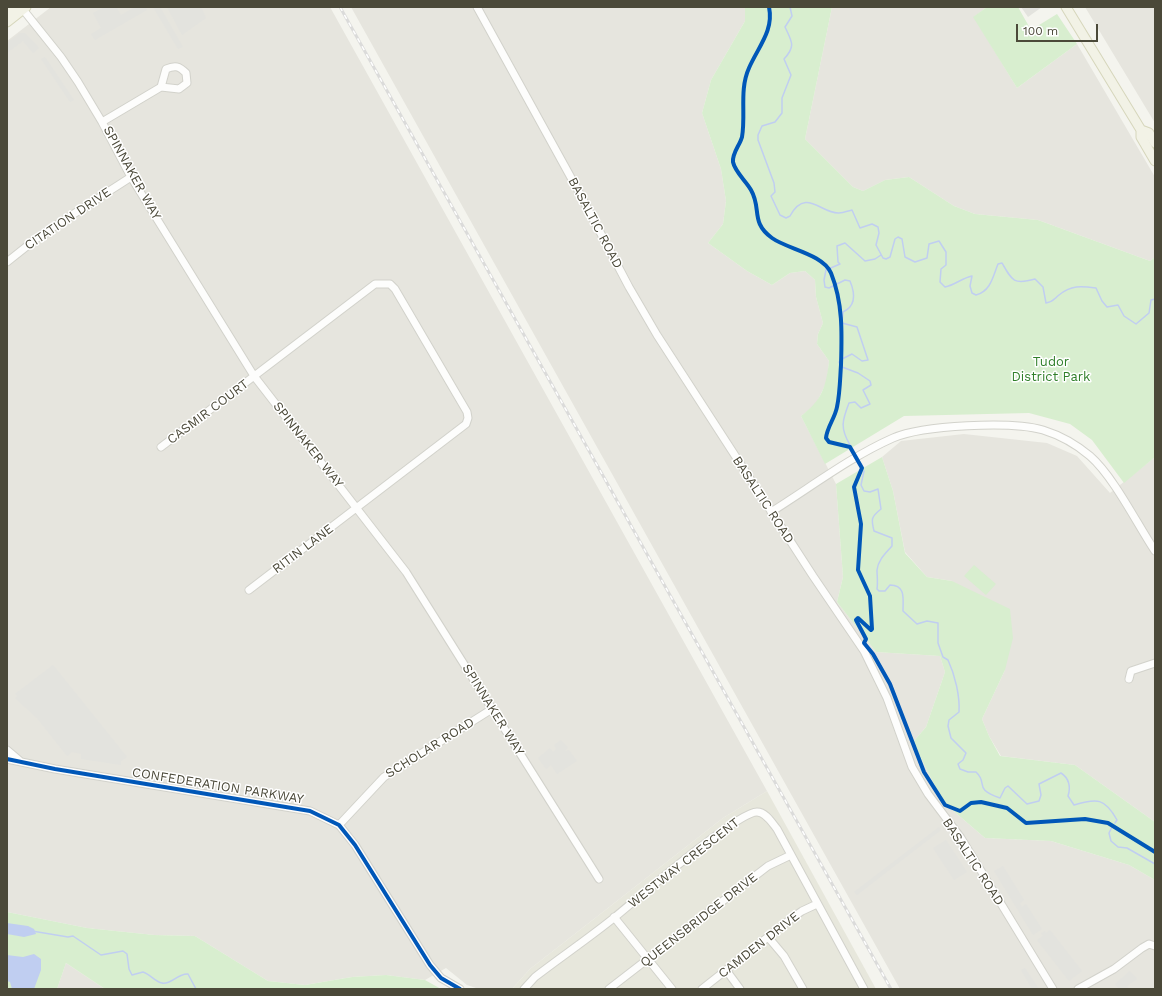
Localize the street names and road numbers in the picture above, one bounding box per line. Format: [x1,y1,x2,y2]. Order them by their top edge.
street label: SPINNAKER WAY [100,123,164,223]
street label: BASALTIC ROAD [564,175,626,271]
street label: CITATION DRIVE [22,184,114,254]
street label: CASMIR COURT [164,376,252,448]
street label: SPINNAKER WAY [270,399,346,491]
street label: BASALTIC ROAD [729,454,797,546]
street label: RITIN LANE [269,521,337,577]
street label: SPINNAKER WAY [459,661,527,759]
street label: SCHOLAR ROAD [383,714,477,782]
street label: CONFEDERATION PARKWAY [131,765,305,807]
street label: WESTWAY CRESCENT [625,815,743,911]
street label: BASALTIC ROAD [939,816,1007,908]
street label: QUEENSBRIDGE DRIVE [637,869,761,971]
street label: CAMDEN DRIVE [715,908,803,982]

